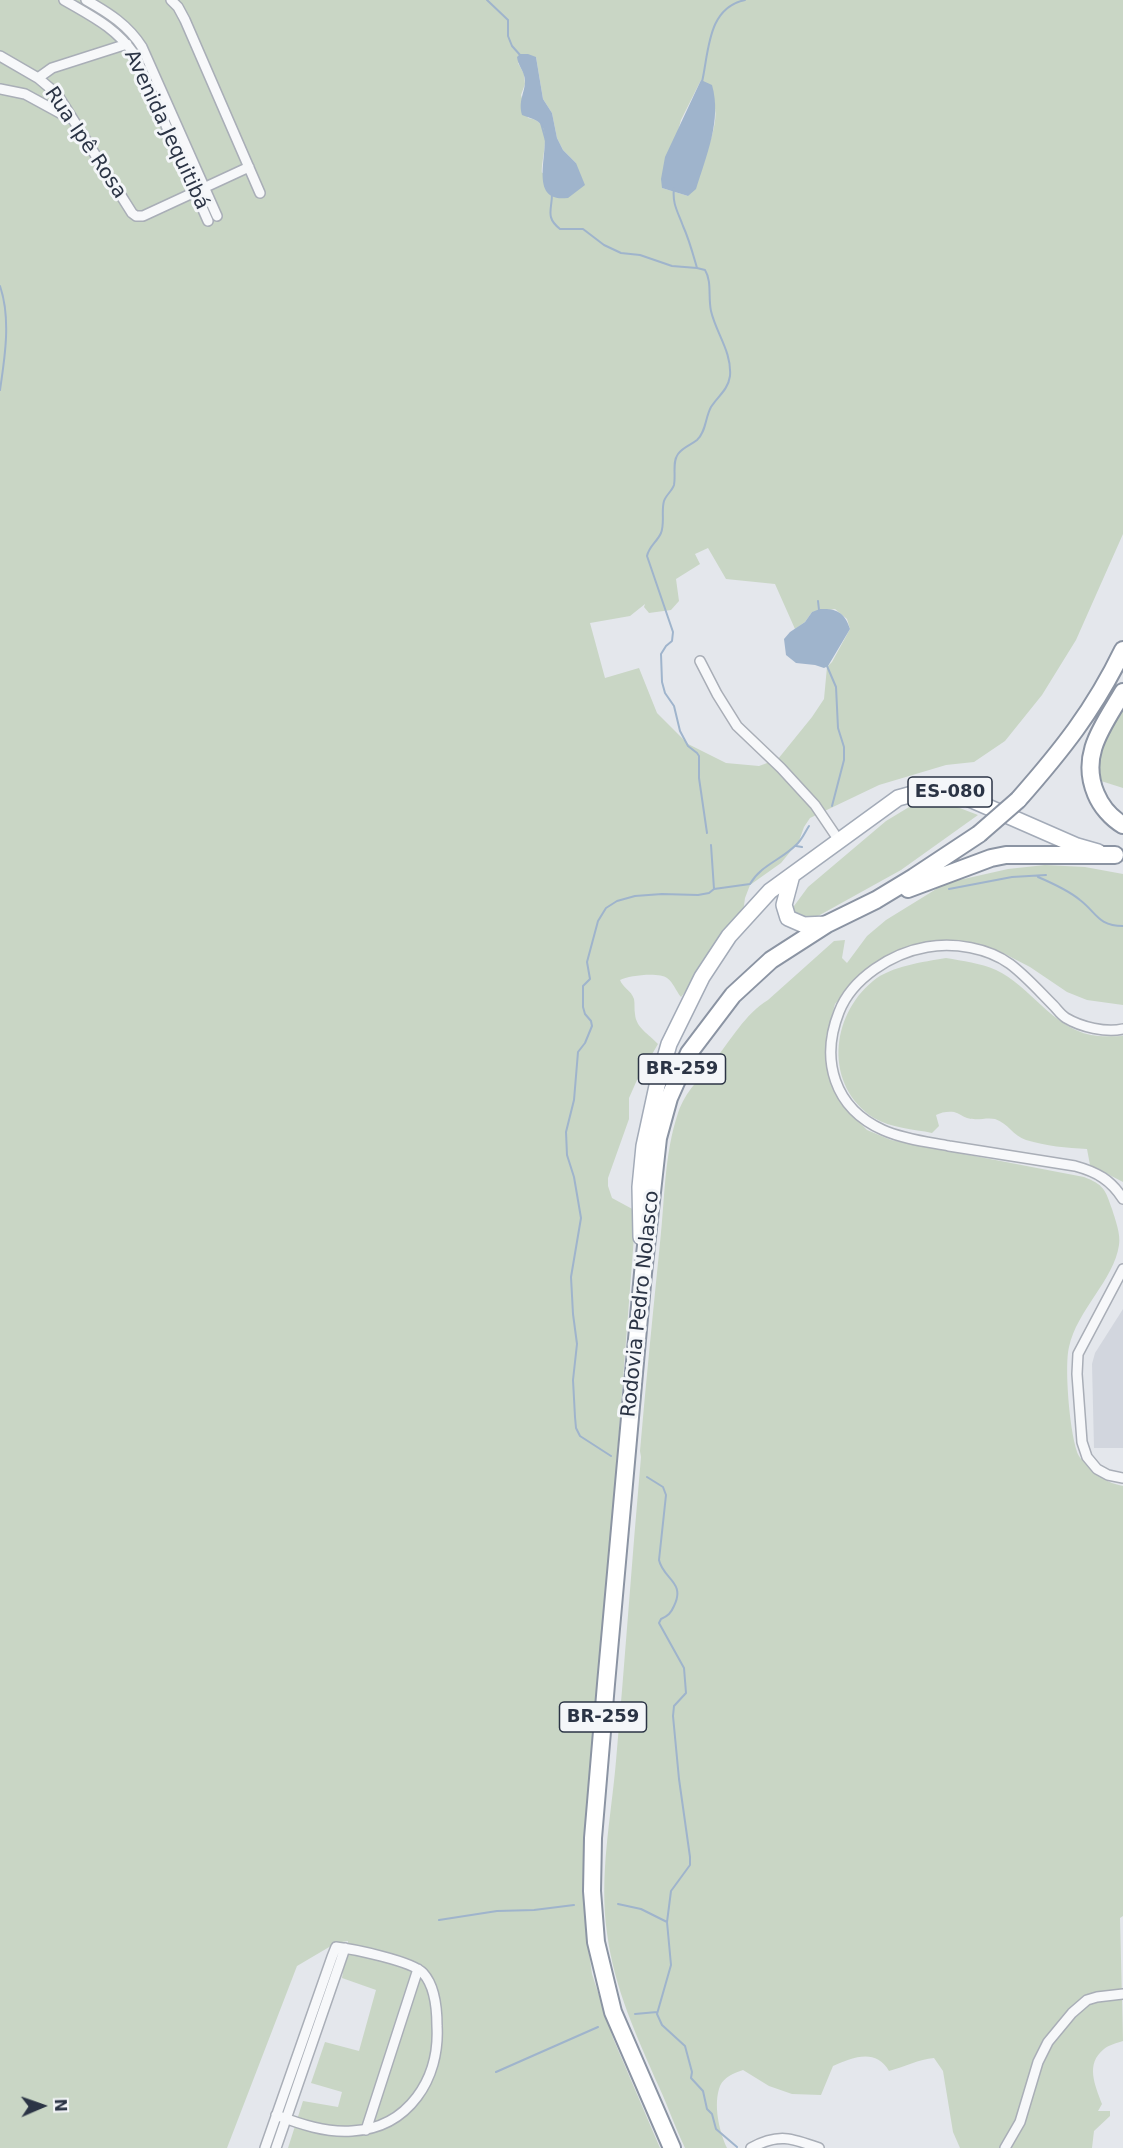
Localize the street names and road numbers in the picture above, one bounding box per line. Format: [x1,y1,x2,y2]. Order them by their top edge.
street label: Avenida Jequitibá [118,46,214,214]
street label: Rua Ipê Rosa [39,83,131,203]
road number: ES-080 [908,777,992,807]
road number: BR-259 [638,1054,726,1084]
street label: Rodovia Pedro Nolasco [617,1190,665,1418]
road number: BR-259 [560,1702,646,1732]

